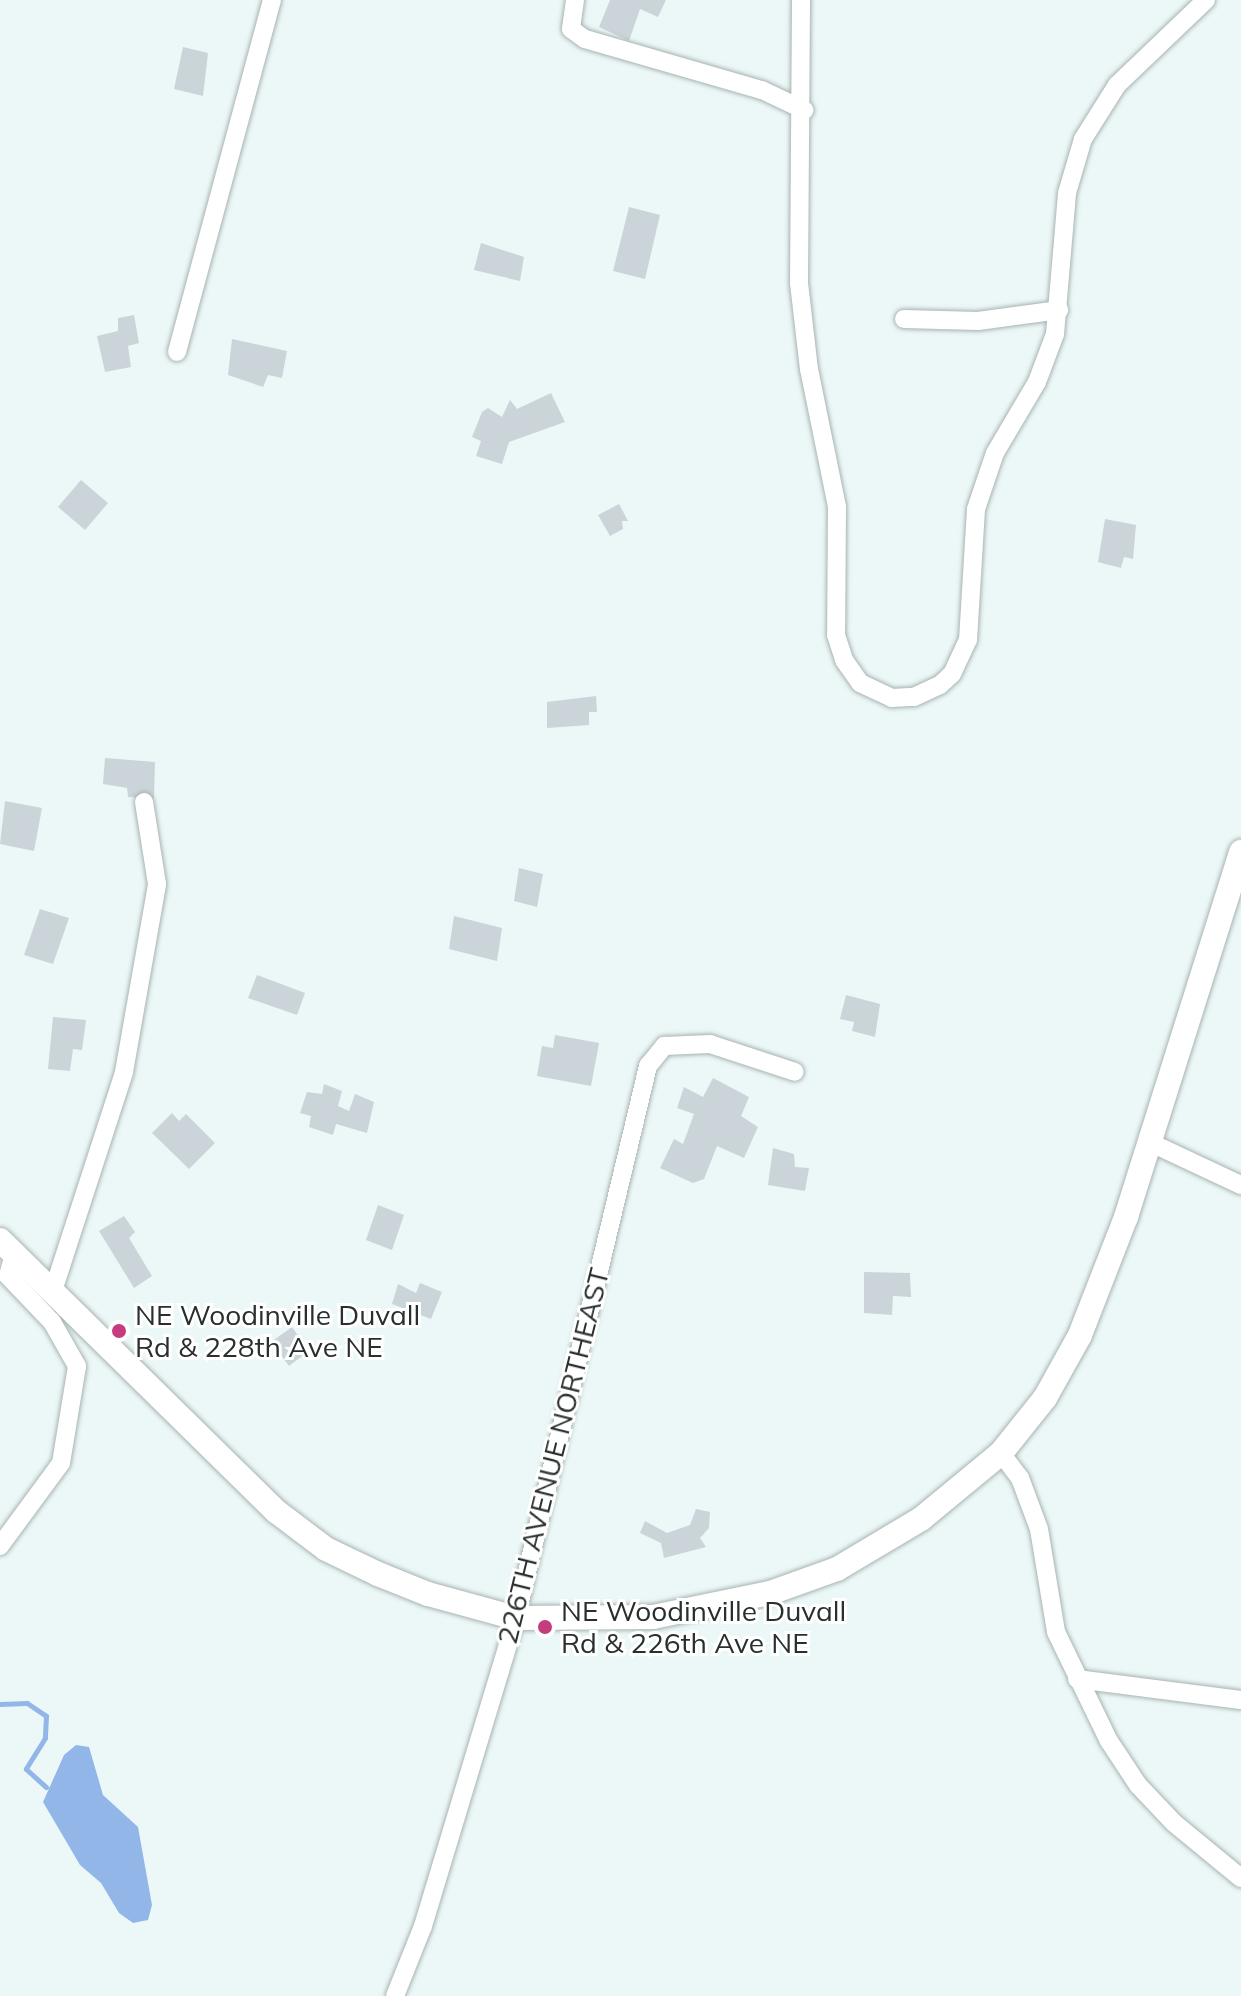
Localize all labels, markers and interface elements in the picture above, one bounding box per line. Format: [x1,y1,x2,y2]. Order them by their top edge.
street label: 226TH AVENUE NORTHEAST [490,1264,616,1648]
place label: NE Woodinville Duvall Rd & 228th Ave NE [135,1298,420,1364]
marker: NE Woodinville Duvall Rd & 228th Ave NE [110,1322,128,1340]
place label: NE Woodinville Duvall Rd & 226th Ave NE [561,1594,846,1660]
marker: NE Woodinville Duvall Rd & 226th Ave NE [536,1618,554,1636]

